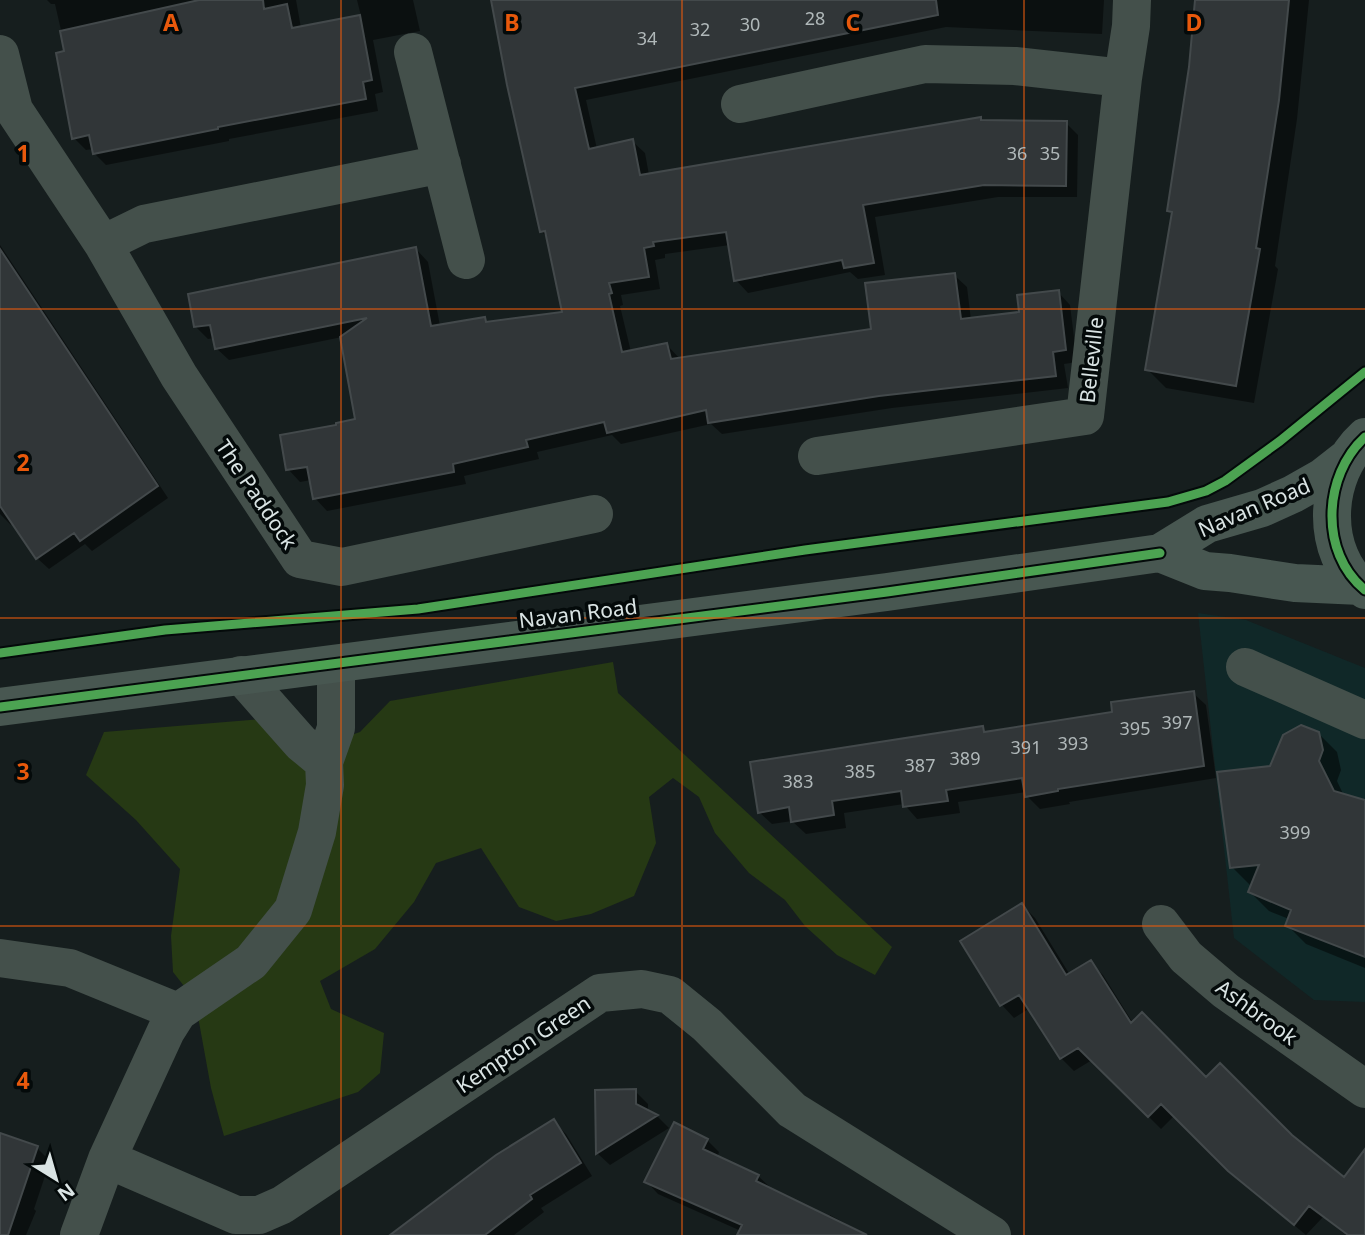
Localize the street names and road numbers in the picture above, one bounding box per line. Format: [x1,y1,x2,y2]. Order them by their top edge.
street label: Belleville [1073,316,1109,404]
street label: The Paddock [210,434,304,555]
street label: Navan Road [1194,471,1314,543]
street label: Navan Road [517,592,639,634]
street label: Ashbrook [1211,973,1304,1051]
street label: Kempton Green [450,989,596,1099]

